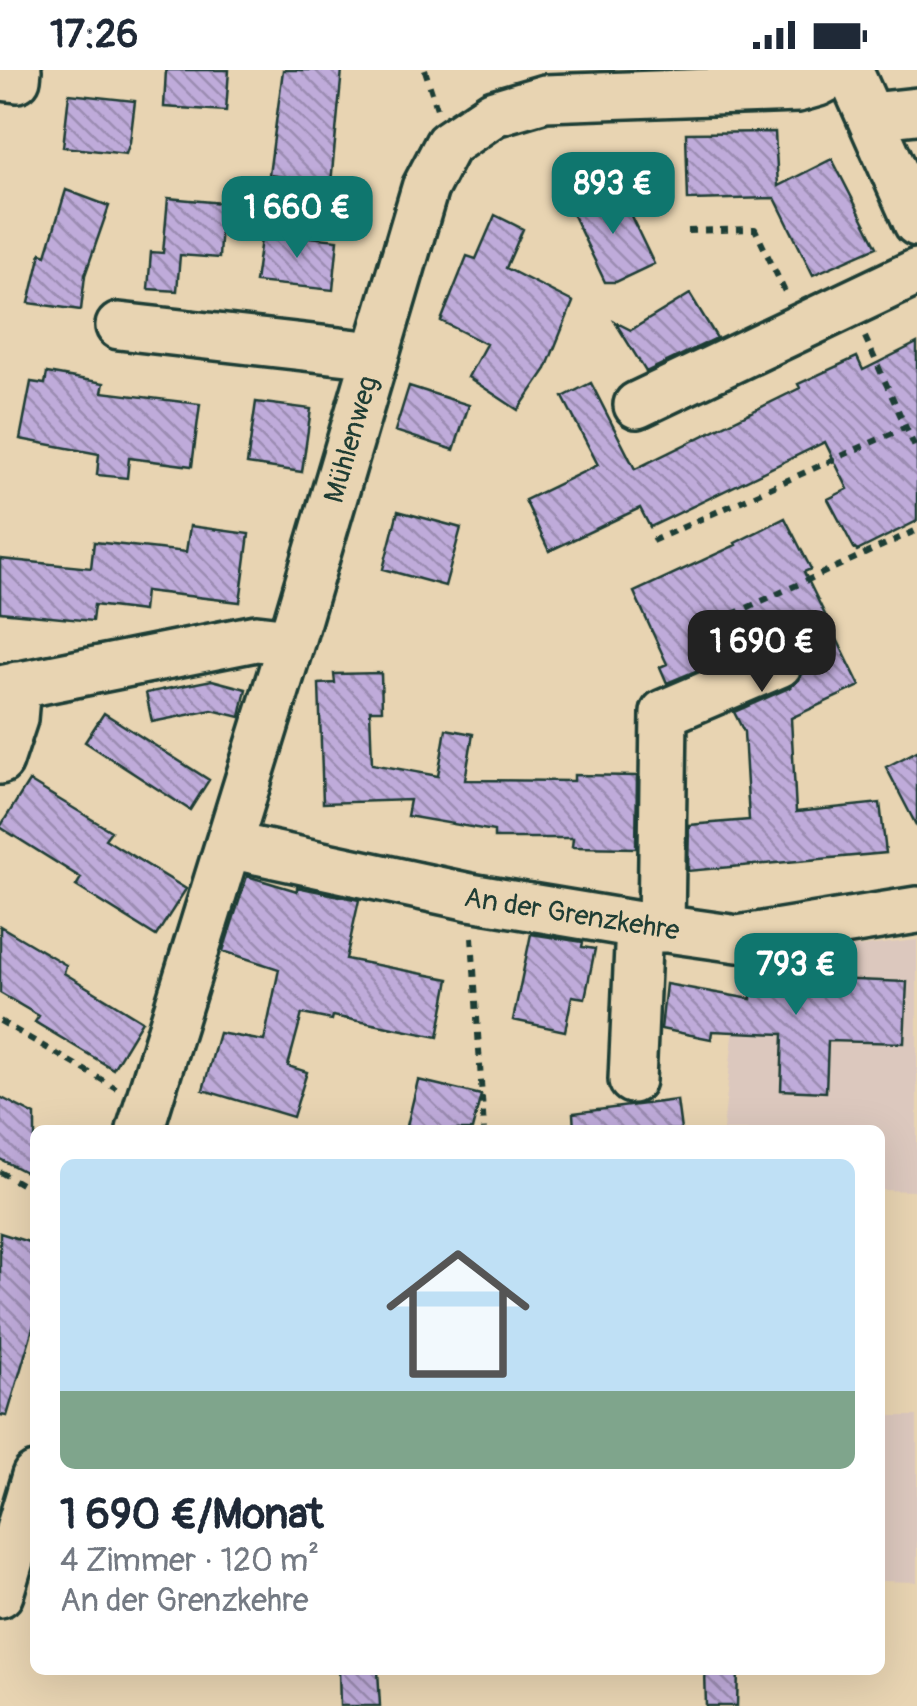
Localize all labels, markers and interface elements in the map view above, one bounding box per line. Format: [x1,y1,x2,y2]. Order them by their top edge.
text: 17:26 [50,11,138,59]
pin: 893 € [543,152,683,237]
text: 893 € [574,164,652,204]
pin: 1 660 € [205,176,389,261]
text: 1 660 € [244,188,350,228]
street label: Mühlenweg [317,372,386,507]
pin: 1 690 € [670,610,854,695]
text: 1 690 € [710,622,814,662]
street label: An der Grenzkehre [462,880,682,949]
pin: 793 € [726,933,866,1018]
text: 793 € [756,945,836,985]
icon: home [368,1224,548,1404]
text: 1 690 €/Monat [60,1489,324,1541]
text: 4 Zimmer · 120 m² [60,1541,319,1581]
text: An der Grenzkehre [60,1581,309,1621]

